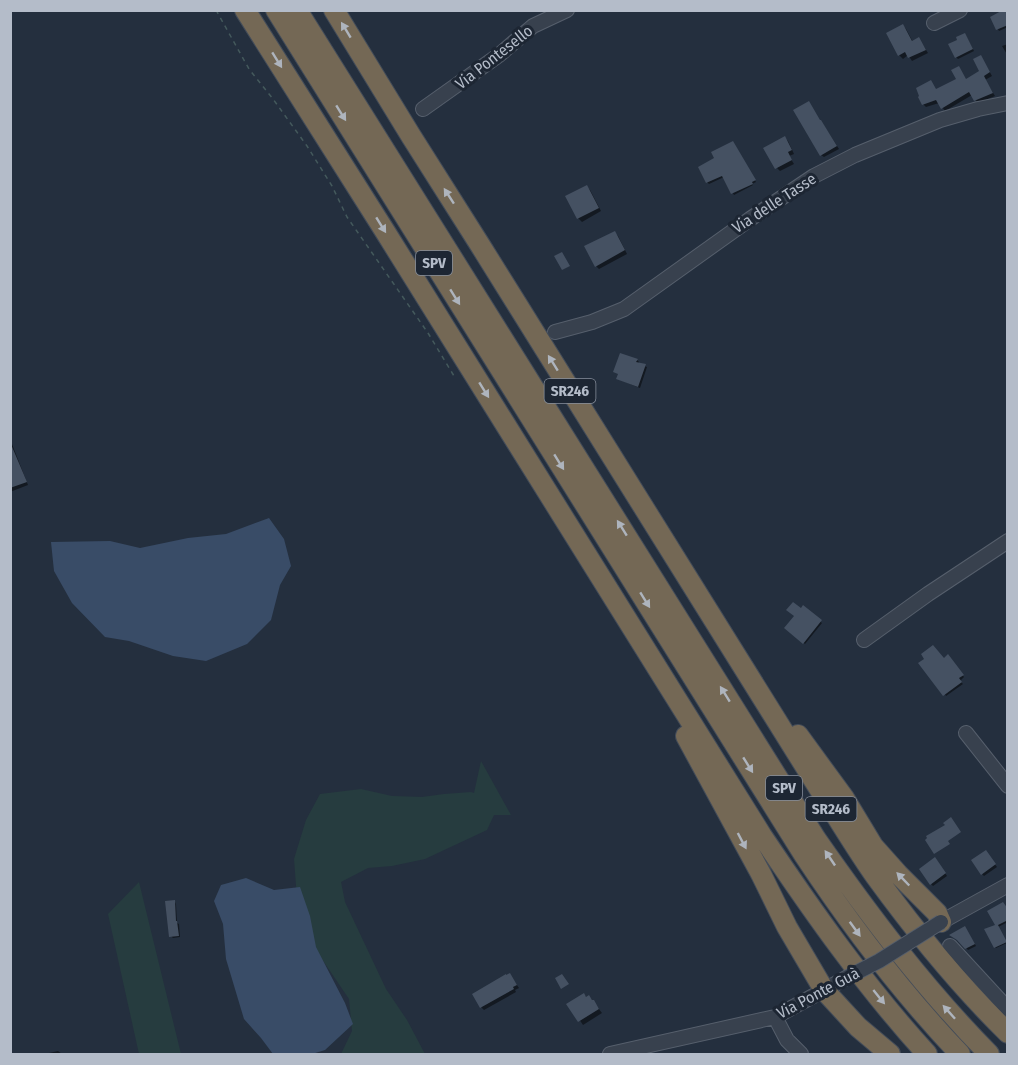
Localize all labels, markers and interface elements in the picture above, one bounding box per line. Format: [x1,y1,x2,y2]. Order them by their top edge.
street label: Via Pontesello [452,21,536,93]
one-way arrow [341,22,352,38]
one-way arrow [271,52,282,68]
one-way arrow [335,105,346,121]
street label: Via delle Tasse [729,169,820,237]
one-way arrow [443,188,455,204]
one-way arrow [375,217,386,233]
road number: SPV [416,251,452,275]
one-way arrow [450,289,461,305]
one-way arrow [547,355,558,371]
road number: SR246 [544,379,596,403]
one-way arrow [478,382,489,399]
one-way arrow [553,454,564,470]
one-way arrow [616,520,627,536]
one-way arrow [640,592,651,608]
one-way arrow [719,685,730,702]
one-way arrow [743,757,754,773]
road number: SPV [766,776,802,800]
road number: SR246 [806,797,856,821]
one-way arrow [737,832,747,849]
one-way arrow [824,850,835,866]
one-way arrow [896,871,910,886]
one-way arrow [848,921,860,936]
street label: Via Ponte Guà [774,963,863,1023]
one-way arrow [872,989,885,1005]
one-way arrow [943,1005,956,1020]

